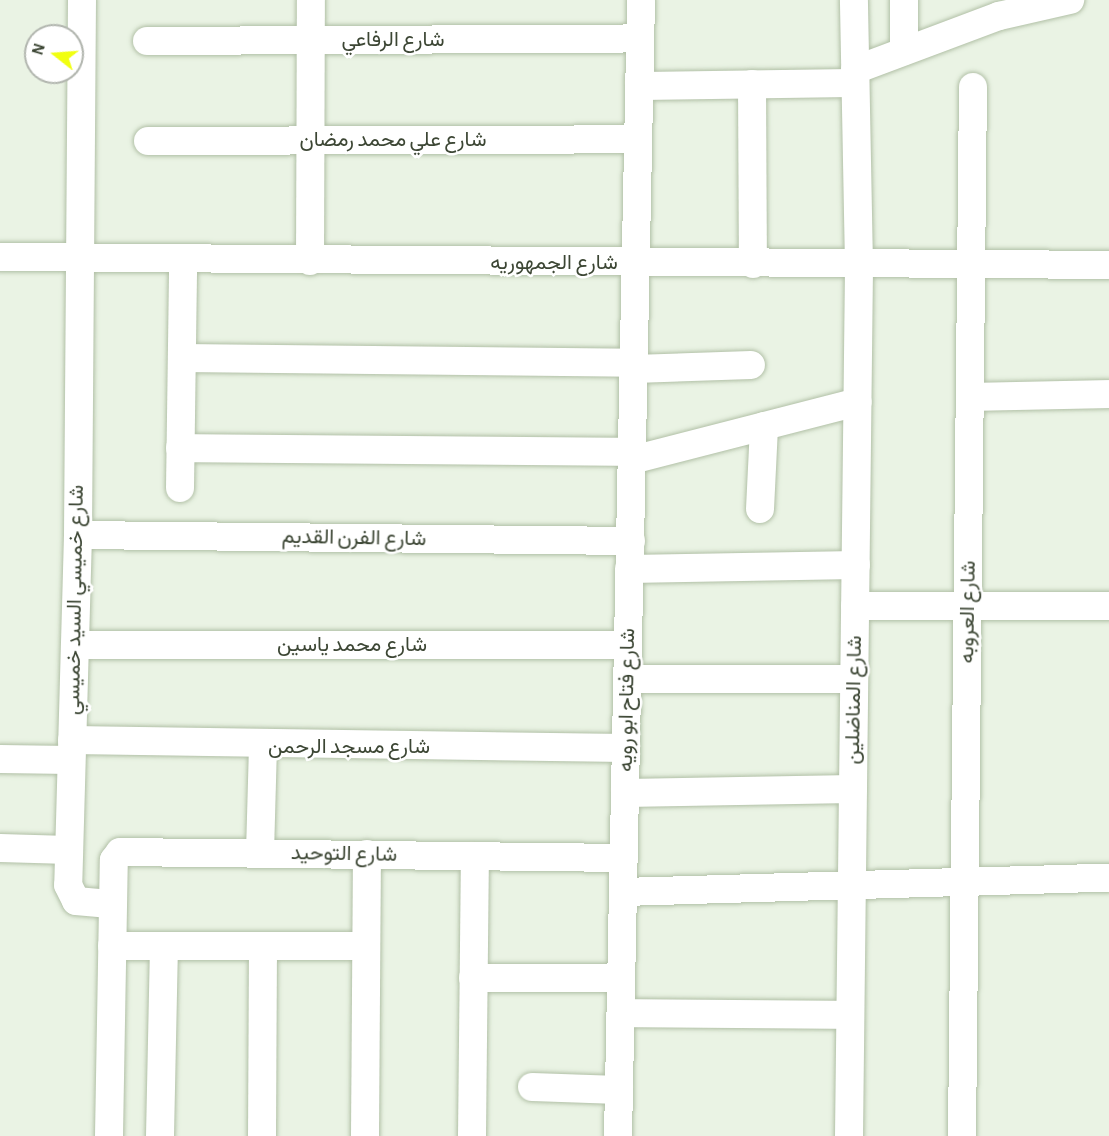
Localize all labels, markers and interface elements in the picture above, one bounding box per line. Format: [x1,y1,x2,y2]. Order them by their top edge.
north arrow [24,24,84,84]
street label: شارع الرفاعي [342,27,444,53]
text: N [29,42,48,57]
street label: شارع علي محمد رمضان [299,127,487,153]
street label: شارع الجمهوريه [490,250,618,276]
street label: شارع خميسي السيد خميسي [60,485,90,715]
street label: شارع الفرن القديم [281,524,427,552]
street label: شارع العروبه [955,560,981,664]
street label: شارع فتاح ابو رويه [613,628,641,772]
street label: شارع محمد ياسين [277,632,427,658]
street label: شارع المناضلين [840,635,868,765]
street label: شارع مسجد الرحمن [268,734,430,760]
street label: شارع التوحيد [291,840,397,868]

